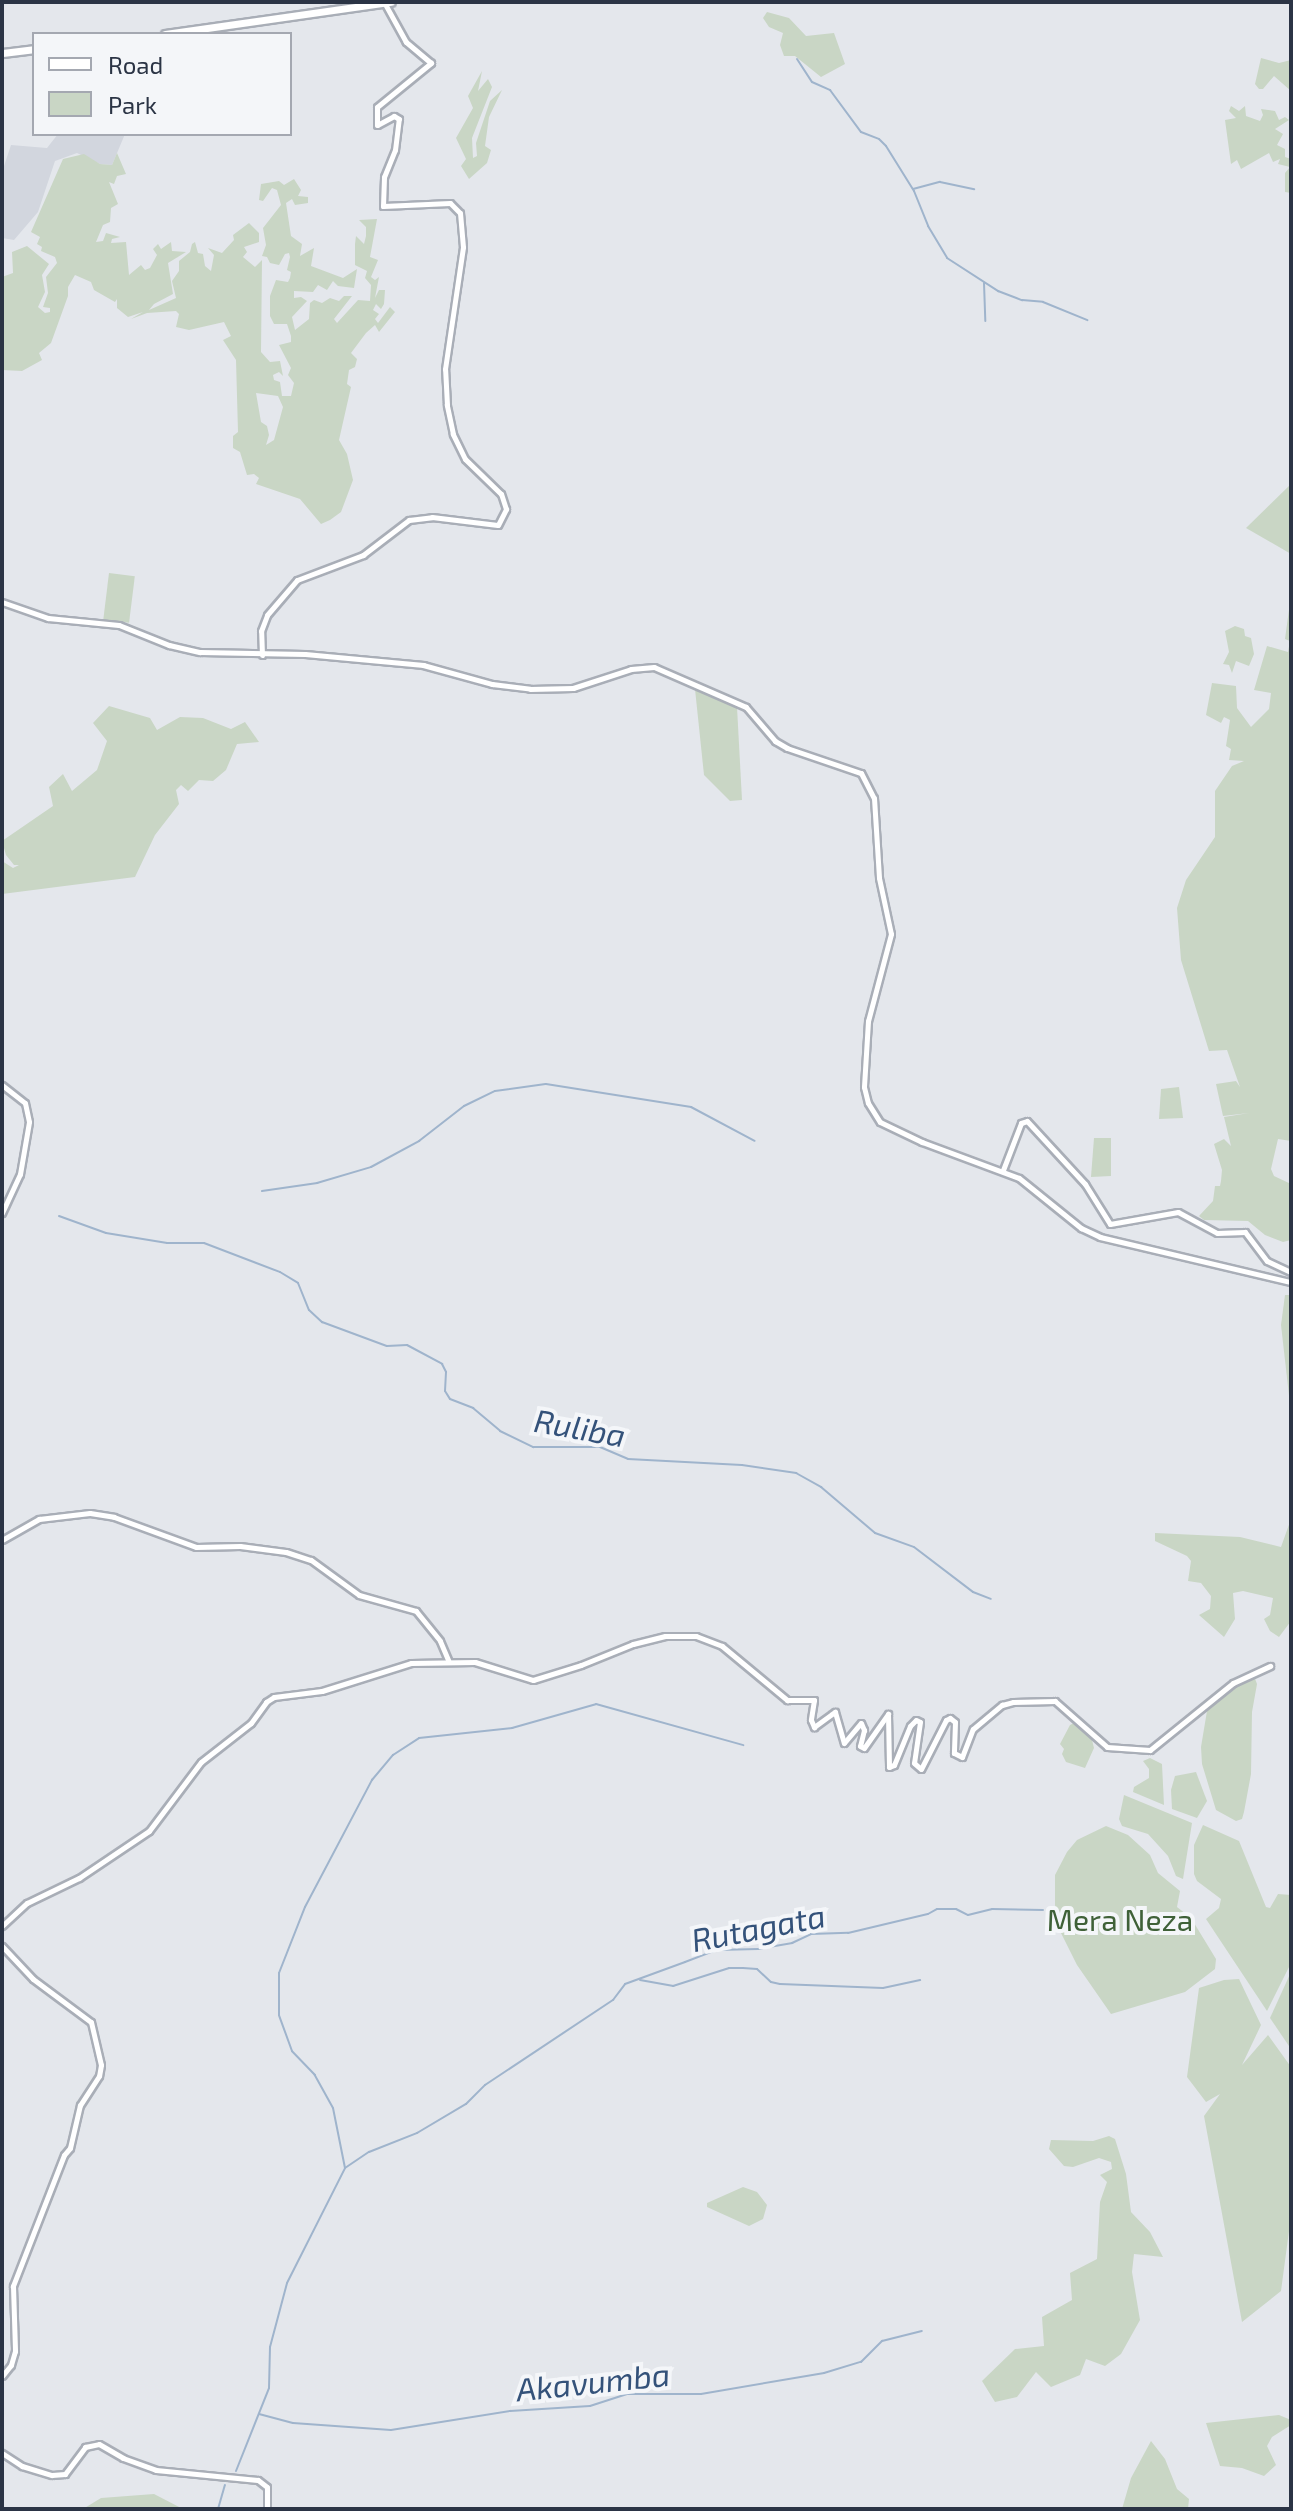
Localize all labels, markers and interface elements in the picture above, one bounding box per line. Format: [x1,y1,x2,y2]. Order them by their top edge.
legend [32,32,292,136]
text: Road [108,50,163,79]
text: Park [108,90,157,119]
water label: Ruliba [531,1400,629,1454]
water label: Rutagata [688,1895,828,1959]
park label: Mera Neza [1047,1901,1193,1937]
water label: Akavumba [514,2354,672,2408]

